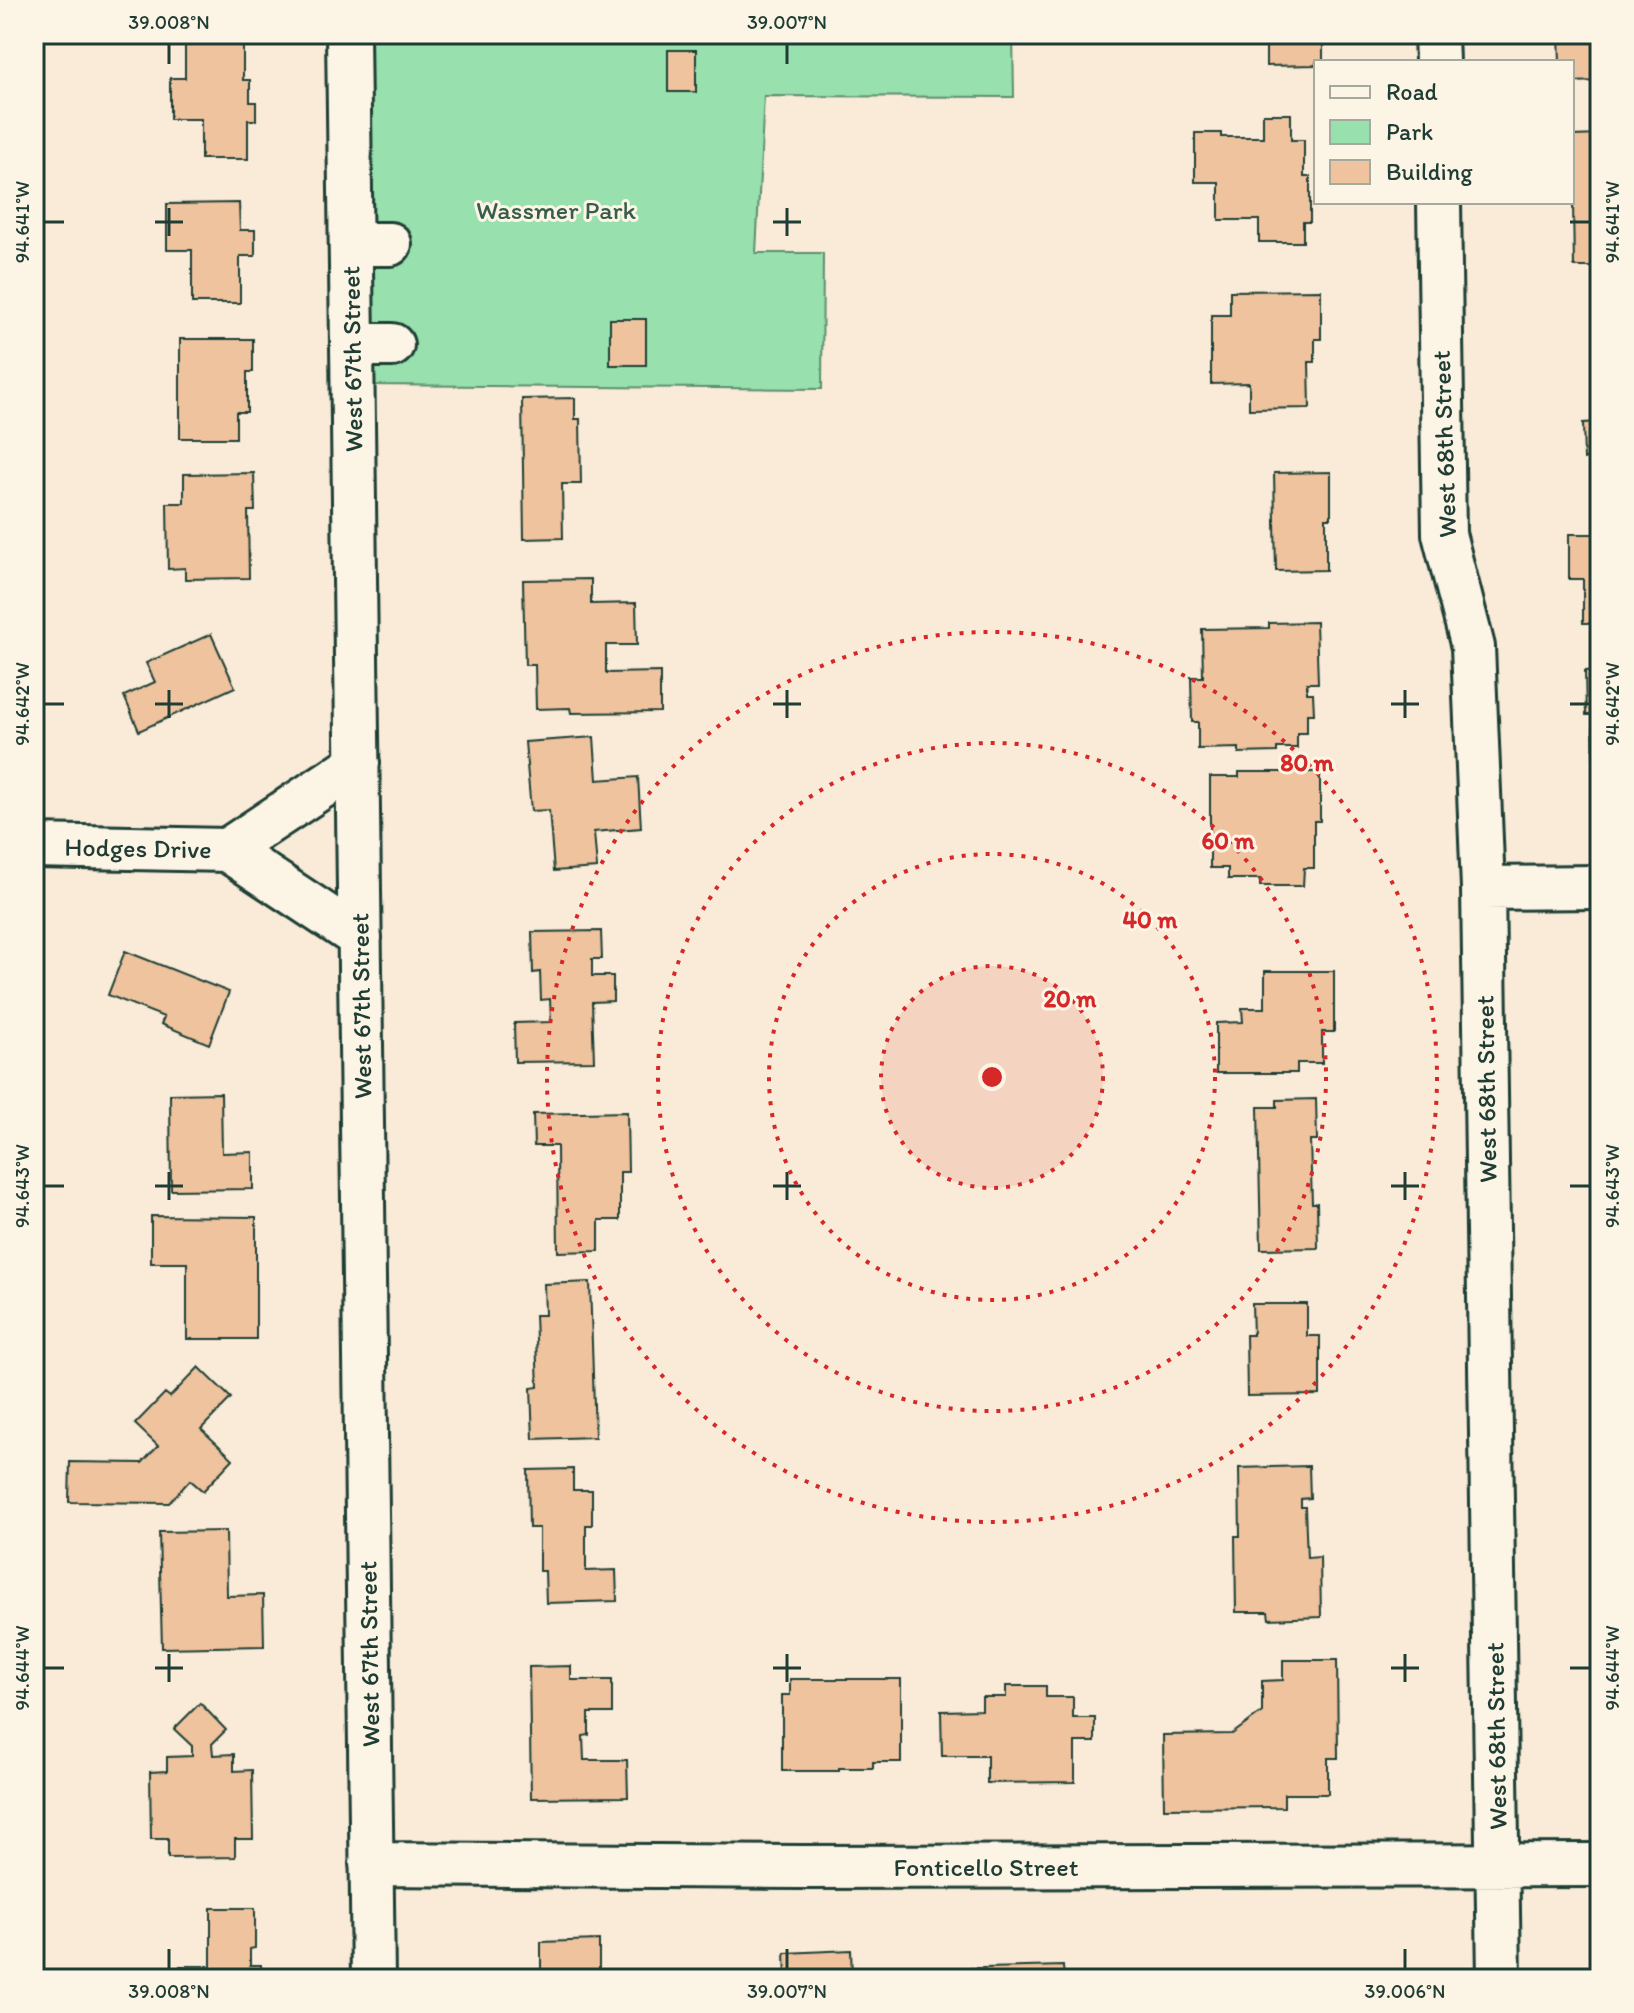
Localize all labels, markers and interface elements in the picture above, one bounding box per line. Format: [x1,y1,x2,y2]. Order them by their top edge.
text: 39.008°N [128,10,210,34]
text: 39.007°N [747,10,827,34]
legend [1314,60,1574,204]
text: Road [1386,77,1438,106]
text: Park [1386,117,1433,146]
text: Building [1386,157,1473,186]
text: 94.641°W [10,181,34,263]
text: 94.641°W [1600,181,1624,263]
park label: Wassmer Park [476,194,637,226]
street label: West 67th Street [334,265,370,452]
street label: West 68th Street [1425,349,1463,538]
text: 94.642°W [10,662,34,746]
text: 94.642°W [1600,662,1624,746]
text: 80 m [1280,748,1335,777]
text: 60 m [1201,826,1255,855]
street label: Hodges Drive [64,831,212,865]
text: 40 m [1123,905,1178,934]
street label: West 67th Street [343,912,379,1099]
text: 20 m [1044,984,1097,1013]
street label: West 68th Street [1468,995,1504,1183]
centre of rings [978,1063,1006,1091]
text: 94.643°W [10,1144,34,1228]
text: 94.643°W [1600,1144,1624,1228]
street label: West 67th Street [351,1560,387,1747]
text: 94.644°W [10,1625,34,1711]
text: 94.644°W [1600,1625,1624,1711]
street label: West 68th Street [1478,1642,1514,1830]
street label: Fonticello Street [894,1851,1079,1883]
text: 39.008°N [128,1979,210,2003]
text: 39.007°N [747,1979,827,2003]
text: 39.006°N [1365,1979,1445,2003]

